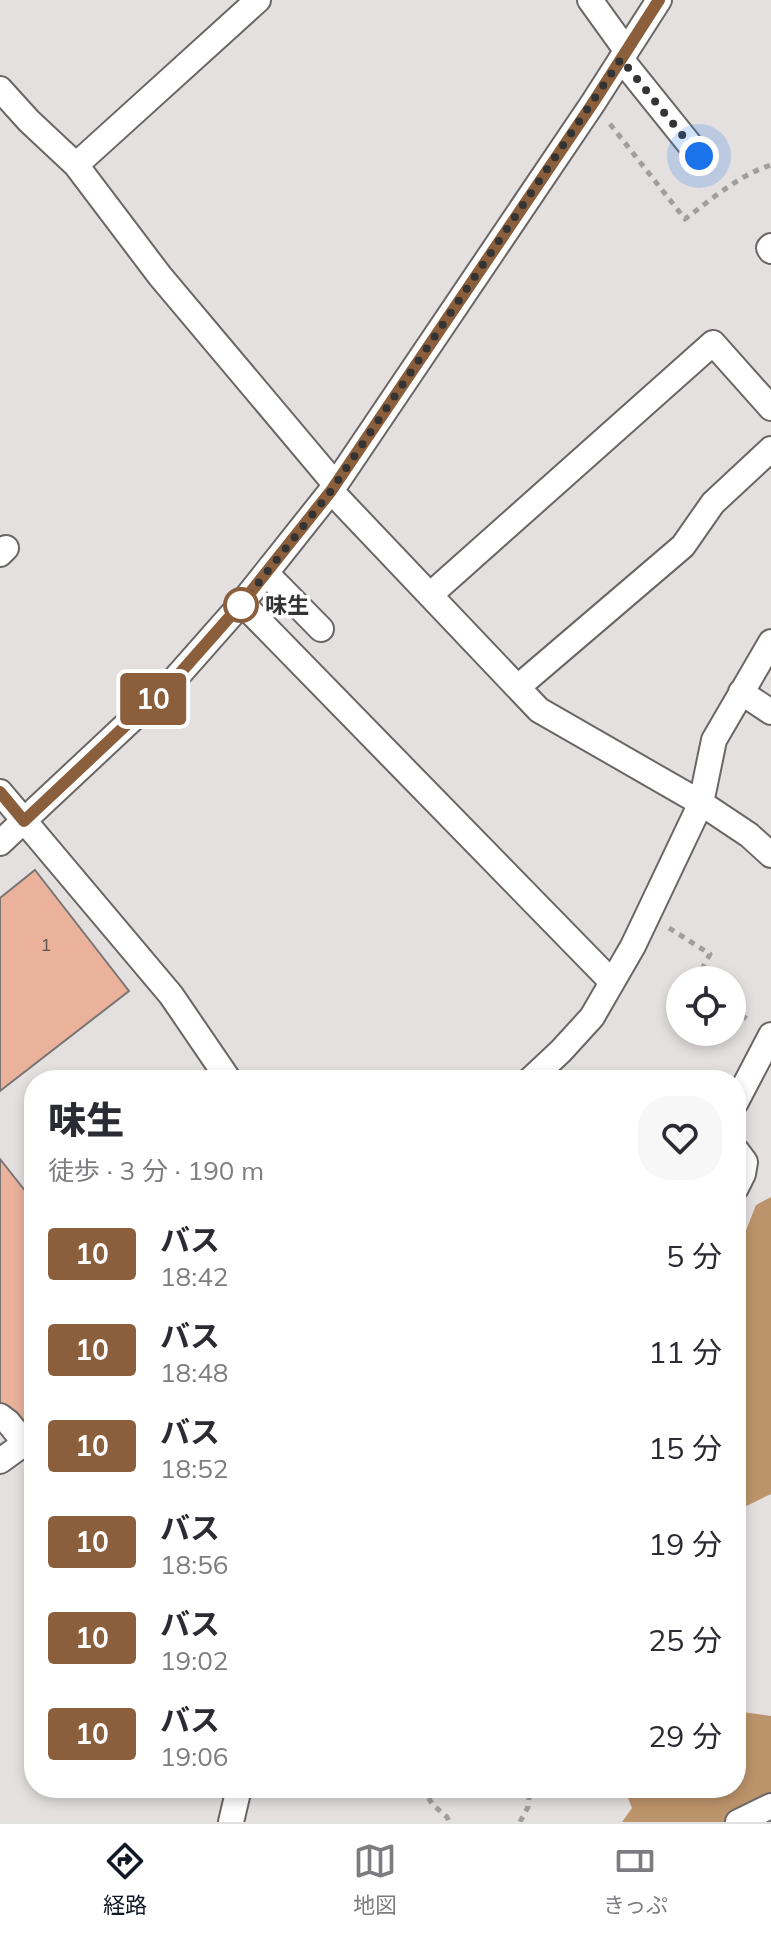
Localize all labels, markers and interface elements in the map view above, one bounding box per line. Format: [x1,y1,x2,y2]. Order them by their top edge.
your location [679,136,719,176]
marker: 味生 [224,588,258,622]
place label: 味生 [265,591,309,619]
line badge: 10 [117,673,189,725]
text: 10 [136,681,170,716]
house number: 1 [41,933,51,956]
map controls [666,966,746,1046]
button: locate [666,966,746,1046]
text: 味生 [48,1096,124,1144]
button: heart [638,1096,722,1180]
text: 徒歩 · 3 分 · 190 m [48,1154,264,1187]
text: バス [160,1221,220,1259]
text: 10 [75,1236,109,1271]
text: 5 分 [666,1237,722,1275]
text: 18:42 [160,1260,228,1293]
text: バス [160,1317,220,1355]
text: 10 [75,1332,109,1367]
text: 11 分 [648,1333,722,1371]
text: 18:48 [160,1356,228,1389]
text: バス [160,1413,220,1451]
text: 10 [75,1428,109,1463]
text: 15 分 [648,1429,722,1467]
text: 18:52 [160,1452,228,1485]
text: バス [160,1509,220,1547]
text: 10 [75,1524,109,1559]
text: 19 分 [648,1525,722,1563]
text: 18:56 [160,1548,228,1581]
text: バス [160,1605,220,1643]
text: 10 [75,1620,109,1655]
text: 25 分 [648,1621,722,1659]
text: 19:02 [160,1644,228,1677]
text: バス [160,1701,220,1739]
text: 10 [75,1716,109,1751]
text: 29 分 [648,1717,722,1755]
text: 19:06 [160,1740,228,1773]
tab: 経路 [103,1839,147,1919]
tab: 地図 [353,1839,397,1919]
tab: きっぷ [603,1839,668,1919]

